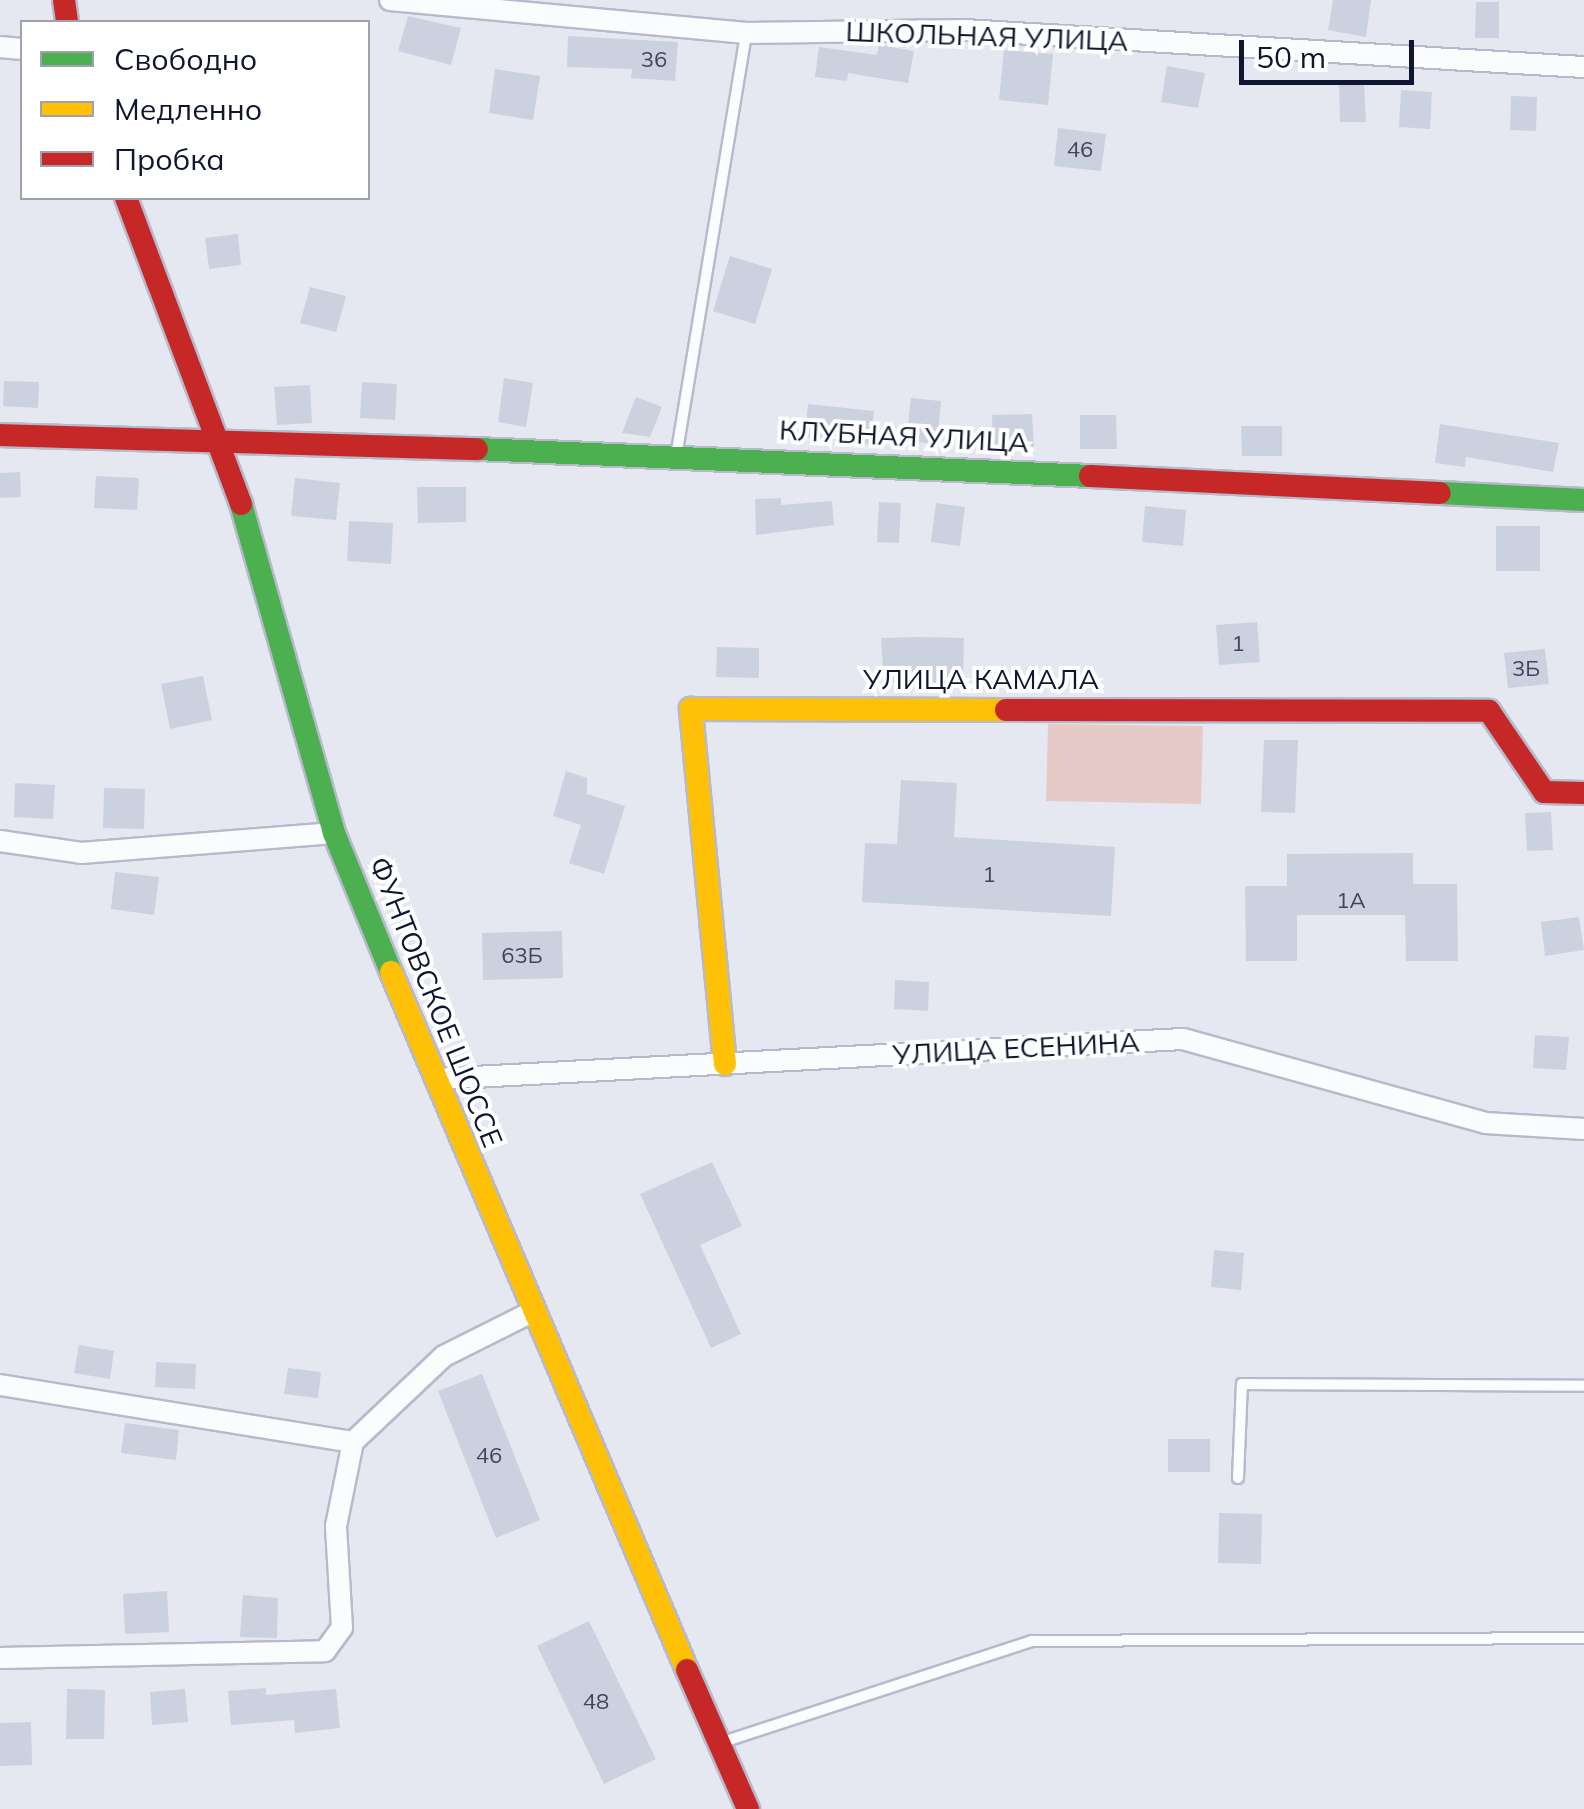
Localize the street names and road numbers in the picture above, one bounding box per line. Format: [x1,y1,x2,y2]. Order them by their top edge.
street label: ШКОЛЬНАЯ УЛИЦА [845,14,1129,58]
street label: КЛУБНАЯ УЛИЦА [778,413,1030,459]
street label: УЛИЦА КАМАЛА [863,662,1099,696]
street label: ФУНТОВСКОЕ ШОССЕ [362,852,510,1152]
street label: УЛИЦА ЕСЕНИНА [891,1025,1141,1071]

